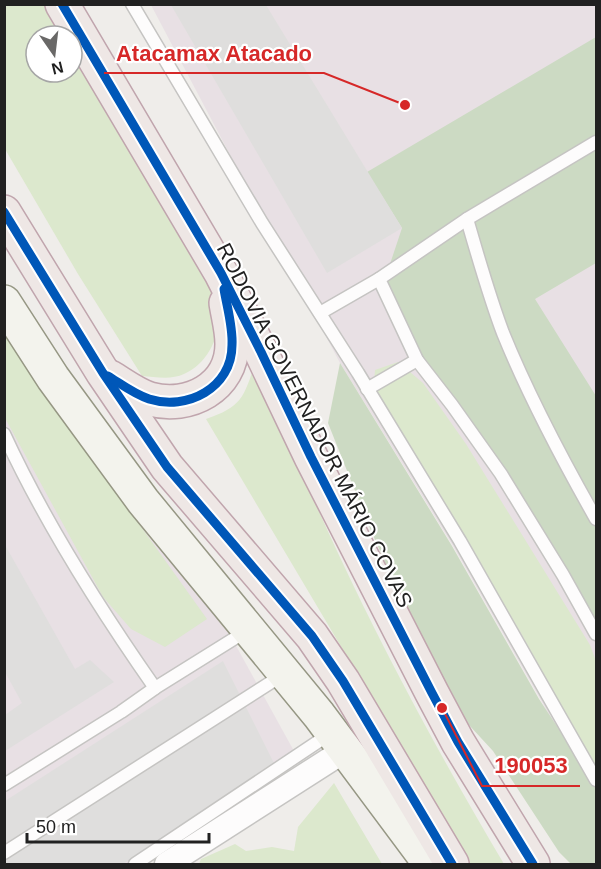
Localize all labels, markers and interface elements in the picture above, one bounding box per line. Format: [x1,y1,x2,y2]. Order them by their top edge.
north arrow [24,24,84,84]
callout: Atacamax Atacado [104,33,324,73]
text: Atacamax Atacado [116,41,312,66]
text: N [50,58,65,78]
street label: RODOVIA GOVERNADOR MÁRIO COVAS [213,239,417,611]
callout: 190053 [482,746,580,786]
text: 190053 [494,753,568,778]
scale bar [27,806,208,844]
text: 50 m [36,817,76,837]

